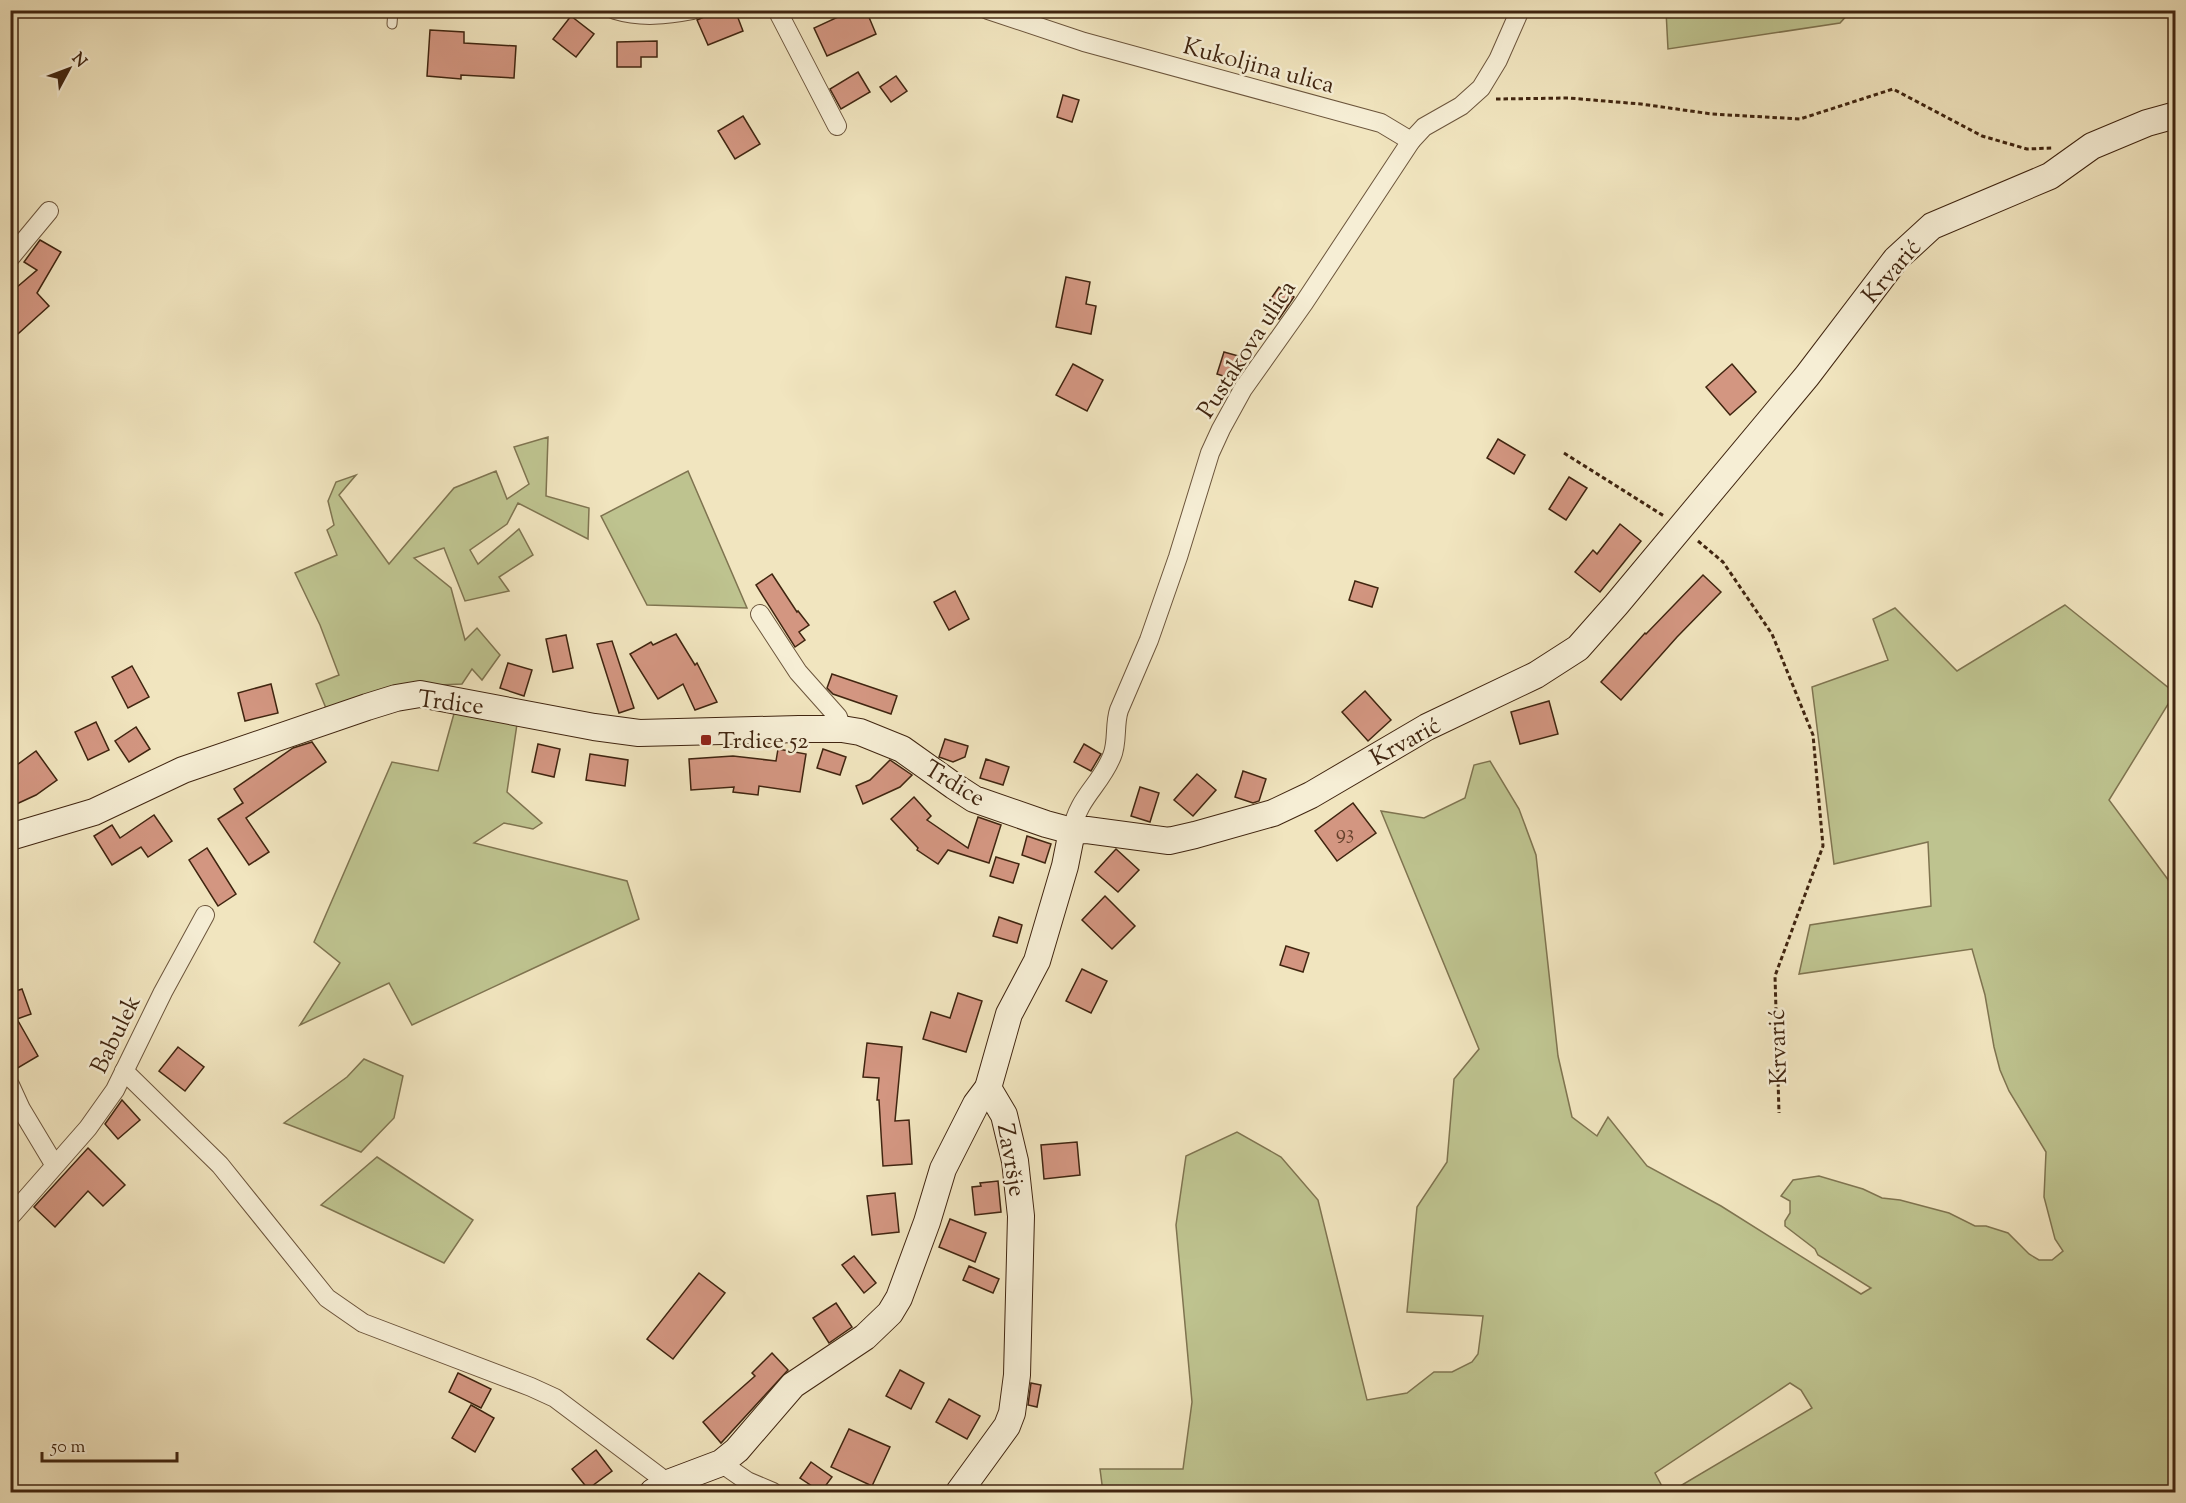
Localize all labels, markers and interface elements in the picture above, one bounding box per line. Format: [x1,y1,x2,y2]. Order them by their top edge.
street label: Kukoljina ulica [1179,30,1338,103]
north arrow [39,39,99,99]
text: N [66,48,91,73]
street label: Krvarić [1855,232,1930,312]
street label: Pustakova ulica [1190,274,1305,426]
street label: Trdice [416,683,486,725]
street label: Krvarić [1365,709,1447,776]
place label: Trdice 52 [718,725,809,759]
marker: Trdice 52 [699,733,713,747]
street label: Trdice [917,753,991,816]
house number: 93 [1336,819,1354,849]
street label: Babulek [83,990,150,1080]
street label: Krvarić [1761,1008,1797,1085]
street label: Završje [987,1121,1033,1199]
scale bar [42,1425,177,1463]
text: 50 m [50,1435,86,1461]

